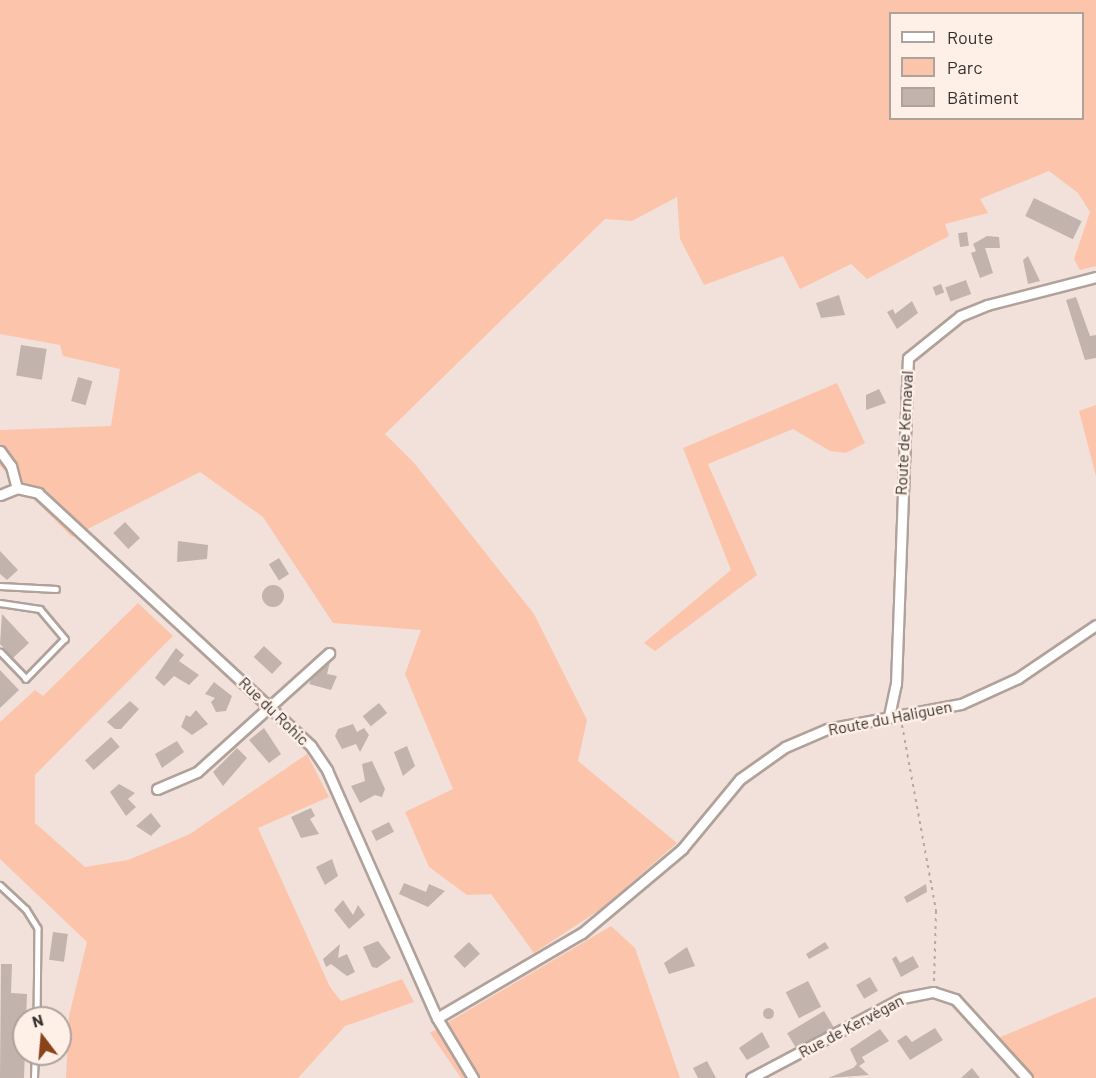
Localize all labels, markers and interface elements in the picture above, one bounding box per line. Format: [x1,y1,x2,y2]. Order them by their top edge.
legend [889,12,1084,120]
text: Route [947,26,993,48]
text: Parc [947,56,983,78]
text: Bâtiment [947,86,1019,108]
street label: Route de Kernaval [891,370,917,496]
street label: Rue du Rohic [235,673,313,749]
street label: Route du Haliguen [827,697,953,739]
street label: Rue de Kervégan [795,990,907,1062]
north arrow [12,1006,72,1066]
text: N [30,1010,45,1031]

